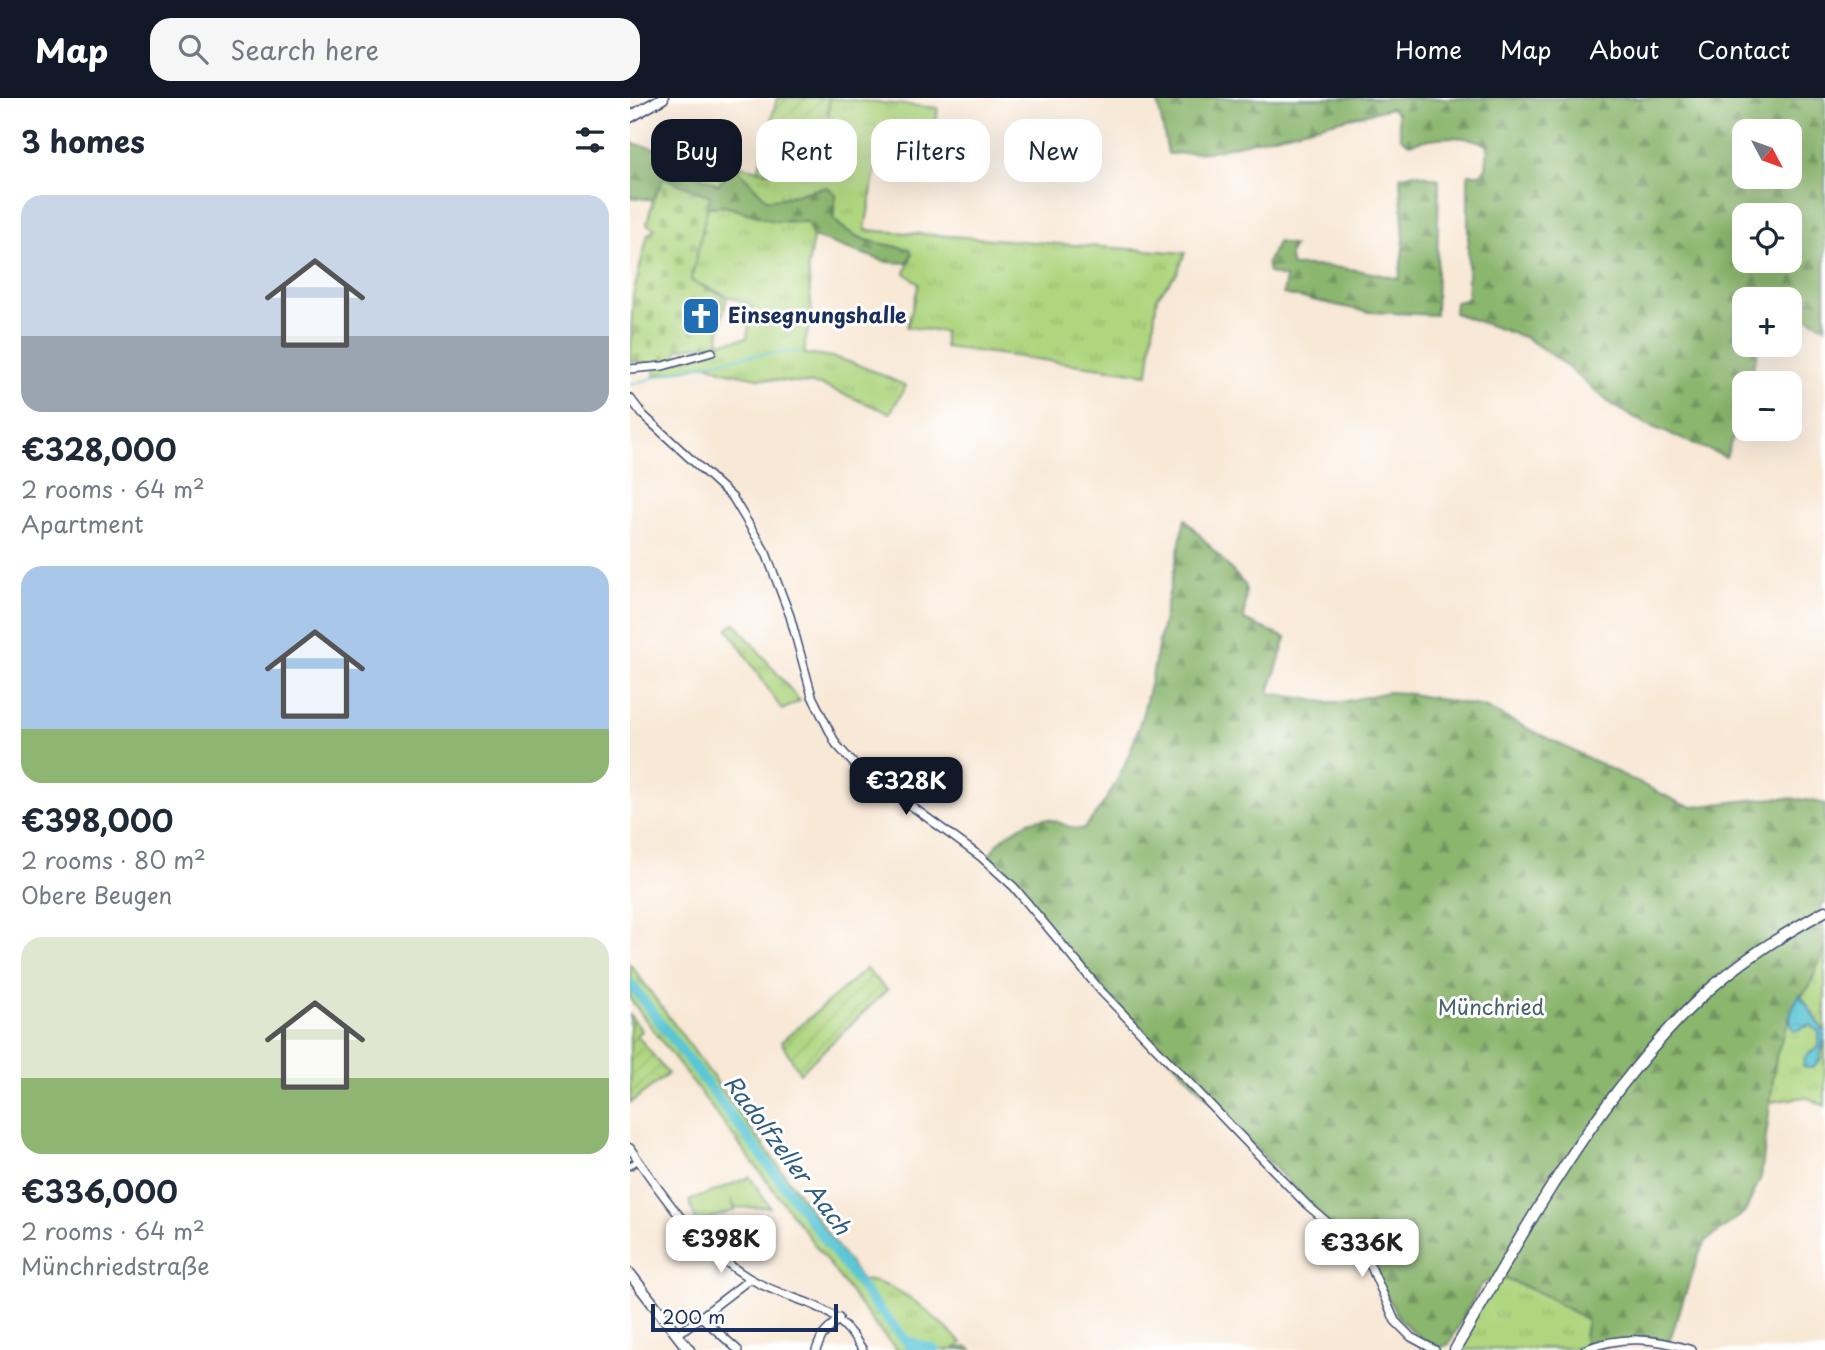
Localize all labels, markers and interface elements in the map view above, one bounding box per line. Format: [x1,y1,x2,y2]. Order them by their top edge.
search box [150,18,640,81]
text: Map [35,24,108,74]
icon: search [174,30,212,68]
text: Search here [230,30,379,69]
text: Home [1395,31,1462,67]
text: Map [1500,31,1551,67]
text: About [1589,31,1659,67]
text: Contact [1697,31,1790,67]
text: 3 homes [21,118,145,163]
chip: Buy [651,119,742,182]
chip: Rent [756,119,857,182]
chip: Filters [871,119,990,182]
chip: New [1004,119,1102,182]
north arrow [1732,119,1802,189]
map controls [1732,119,1802,441]
icon: filters [571,121,609,159]
button: locate [1732,203,1802,273]
icon: home [252,240,378,366]
button: + [1732,287,1802,357]
church icon: Einsegnungshalle [680,295,722,337]
place label: Einsegnungshalle [728,298,907,330]
button: − [1732,371,1802,441]
text: €328,000 [21,426,177,471]
text: 2 rooms · 64 m² [21,471,205,506]
text: Apartment [21,506,144,541]
icon: home [252,611,378,737]
pin: €328K [857,758,955,817]
text: €328K [866,762,946,797]
text: €398,000 [21,797,173,842]
text: 2 rooms · 80 m² [21,842,206,877]
text: Obere Beugen [21,877,173,912]
icon: home [252,982,378,1108]
park label: Münchried [1438,990,1544,1022]
water label: Radolfzeller Aach [716,1067,861,1242]
text: €336,000 [21,1168,178,1213]
text: 2 rooms · 64 m² [21,1213,205,1248]
pin: €398K [672,1216,770,1275]
text: €398K [682,1220,760,1255]
pin: €336K [1313,1220,1411,1279]
text: €336K [1321,1224,1403,1259]
text: Münchriedstraße [21,1248,209,1283]
scale bar [651,1301,838,1333]
text: 200 m [662,1302,725,1330]

